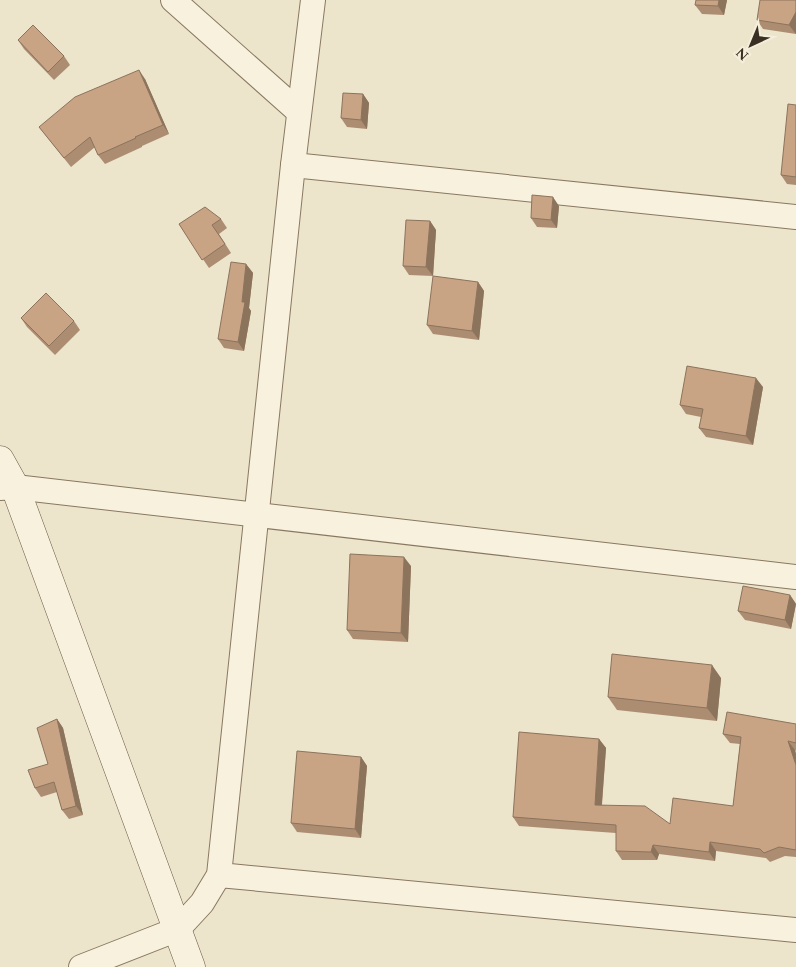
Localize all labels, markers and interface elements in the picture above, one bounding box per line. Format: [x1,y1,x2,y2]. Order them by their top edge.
north arrow [726,20,776,70]
text: N [731,42,754,66]

